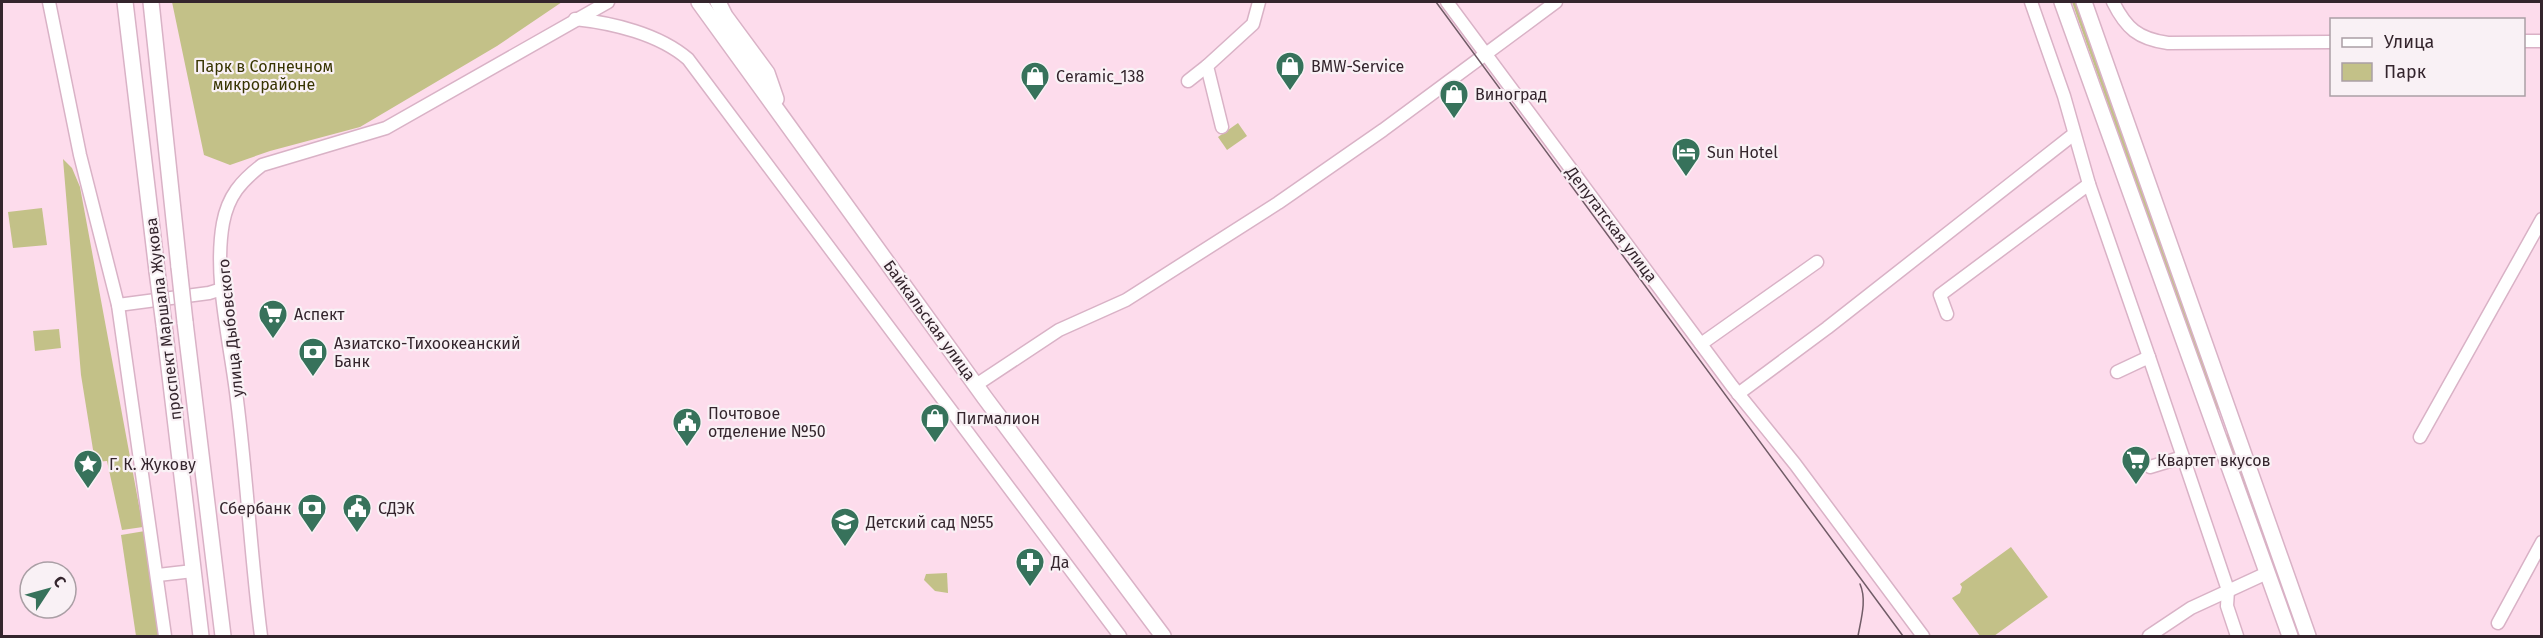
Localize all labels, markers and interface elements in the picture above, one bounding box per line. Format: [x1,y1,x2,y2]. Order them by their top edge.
legend [2330,18,2525,96]
text: Улица [2384,31,2434,53]
shop icon: BMW-Service [1274,50,1306,92]
park label: Парк в Солнечном микрорайоне [195,57,333,94]
place label: BMW-Service [1311,57,1404,76]
shop icon: Сeramic_138 [1019,60,1051,102]
text: Парк [2384,61,2427,83]
place label: Сeramic_138 [1056,67,1145,86]
shop icon: Виноград [1438,78,1470,120]
place label: Виноград [1475,85,1547,104]
hotel icon: Sun Hotel [1670,136,1702,178]
place label: Sun Hotel [1707,143,1778,162]
street label: Депутатская улица [1561,162,1661,286]
street label: проспект Маршала Жукова [142,217,185,421]
street label: Байкальская улица [880,257,980,384]
street label: улица Дыбовского [214,258,247,398]
supermarket icon: Аспект [257,298,289,340]
place label: Аспект [294,305,345,324]
place label: Азиатско-Тихоокеанский Банк [334,334,521,371]
bank icon: Азиатско-Тихоокеанский Банк [297,336,329,378]
shop icon: Пигмалион [919,402,951,444]
place label: Почтовое отделение №50 [708,404,826,441]
public building icon: Почтовое отделение №50 [671,406,703,448]
place label: Пигмалион [956,409,1040,428]
supermarket icon: Квартет вкусов [2120,444,2152,486]
place icon: Г. К. Жукову [72,448,104,490]
place label: Квартет вкусов [2157,451,2271,470]
place label: Г. К. Жукову [109,455,196,474]
bank icon: Сбербанк [296,492,328,534]
public building icon: СДЭК [341,492,373,534]
place label: Сбербанк [219,499,292,518]
place label: СДЭК [378,499,415,518]
school or university icon: Детский сад №55 [829,506,861,548]
place label: Детский сад №55 [865,513,994,532]
pharmacy icon: Да [1014,546,1046,588]
place label: Да [1050,553,1069,572]
north arrow [18,560,78,620]
text: С [49,572,71,591]

